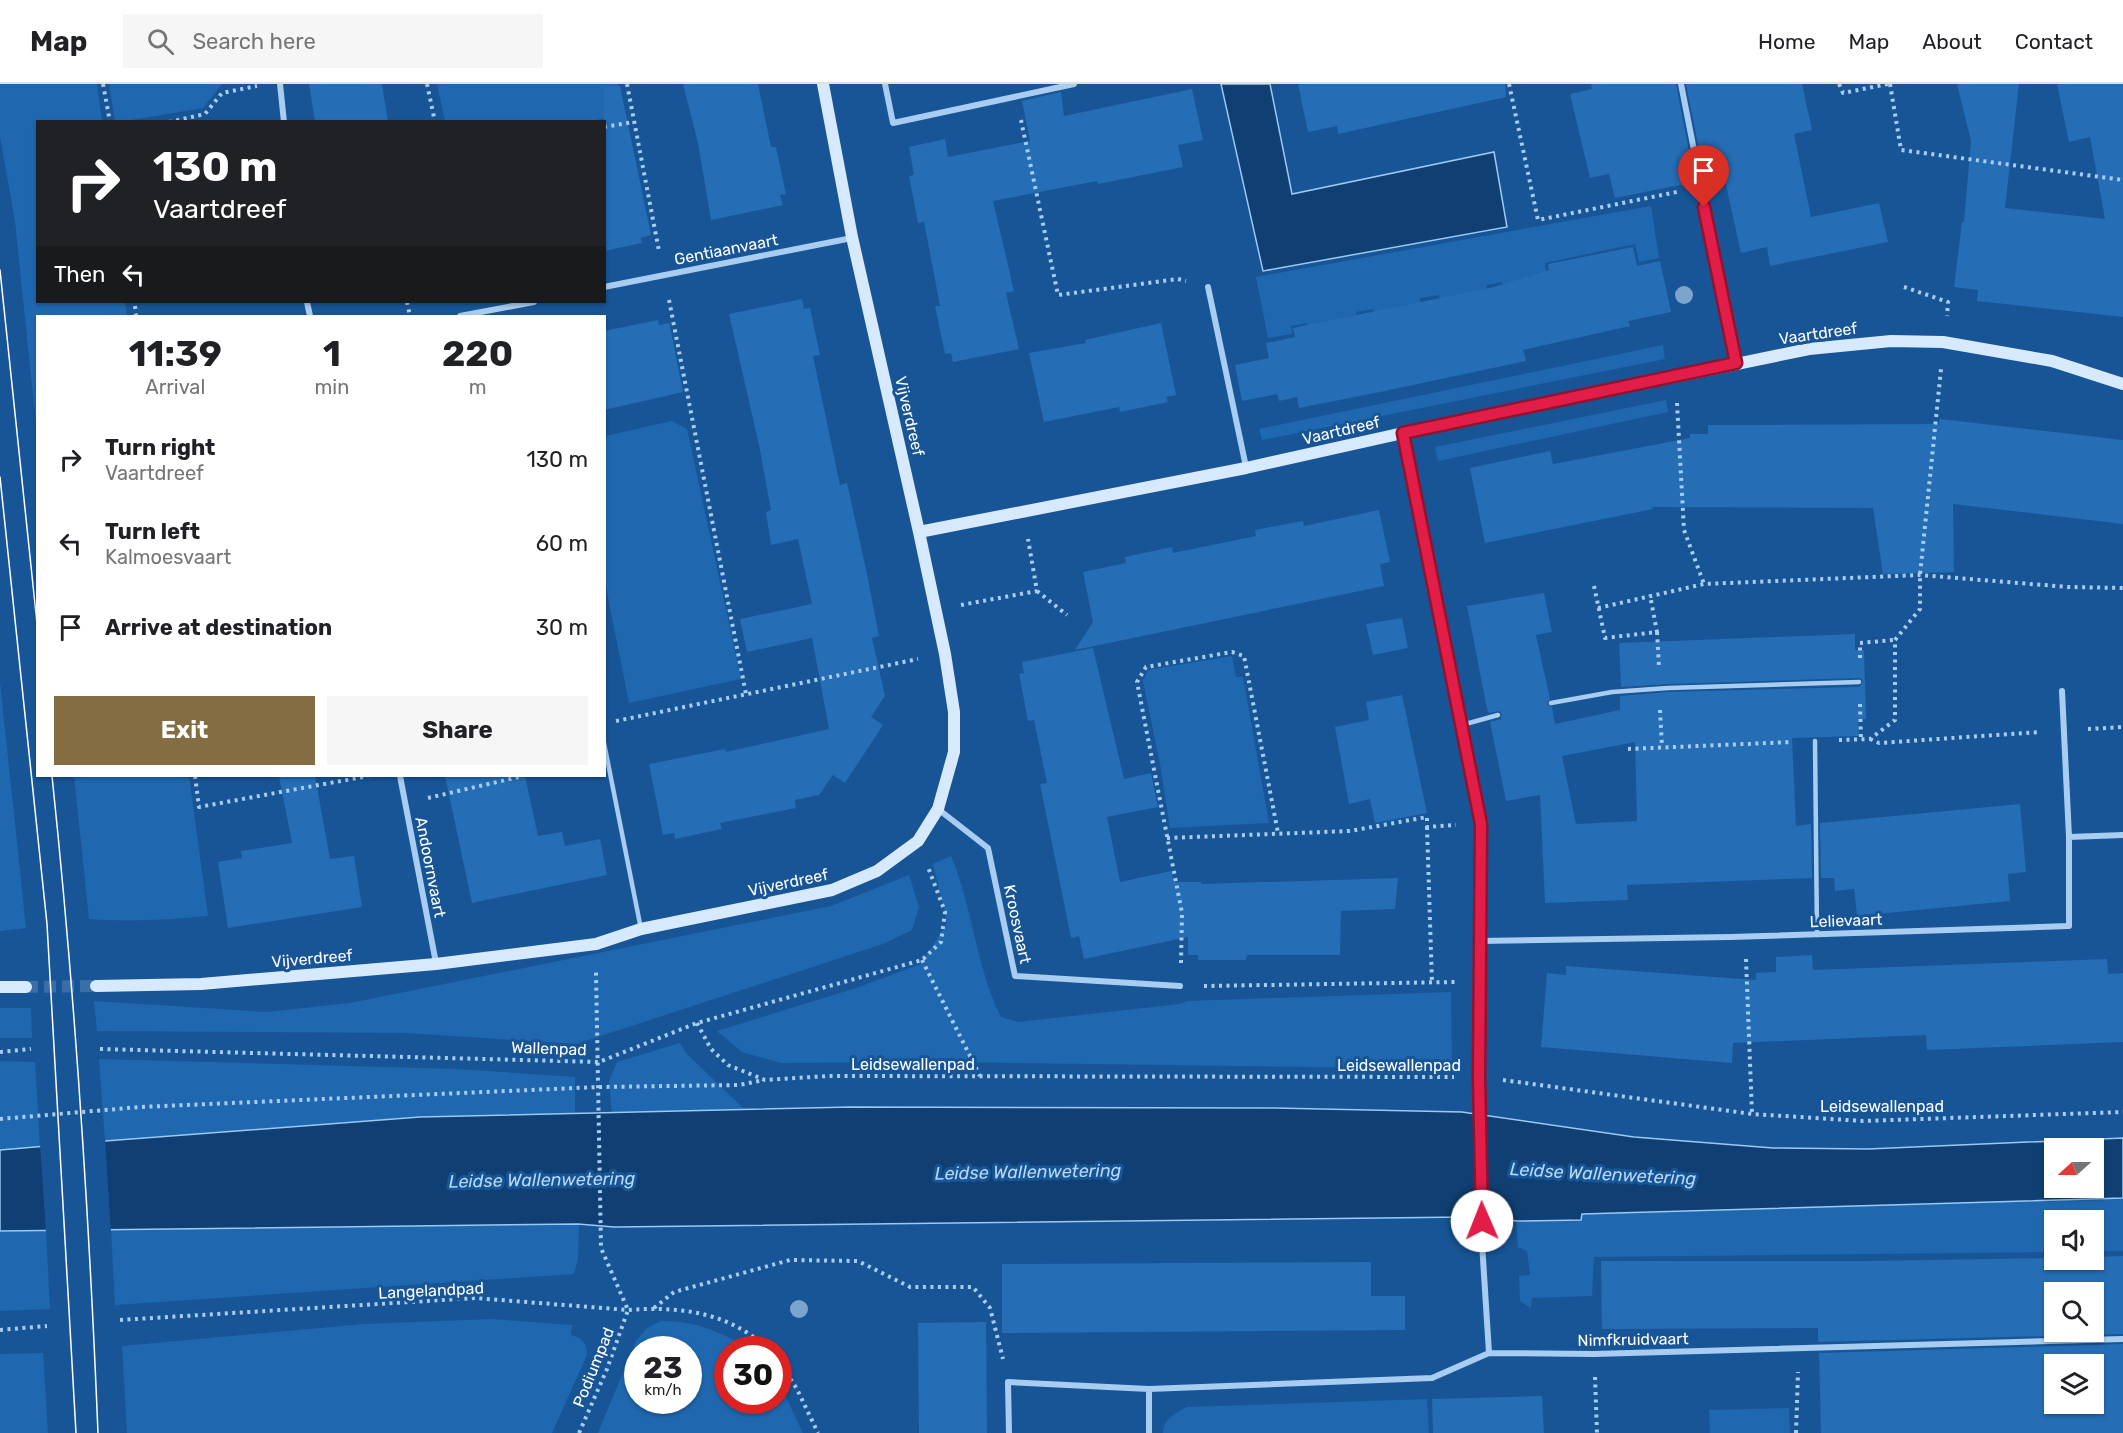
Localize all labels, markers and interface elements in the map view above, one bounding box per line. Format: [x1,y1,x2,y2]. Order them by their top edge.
search box [123,14,543,68]
text: Map [30,25,87,58]
icon: search [144,25,177,58]
text: Search here [192,28,316,55]
text: Home [1758,29,1815,54]
text: Map [1848,29,1889,54]
text: About [1922,29,1982,54]
text: Contact [2015,29,2093,54]
text: 130 m [153,142,278,192]
icon: right [54,144,132,222]
pin [1678,145,1729,207]
icon: arrive [1687,154,1720,187]
text: Vaartdreef [153,193,286,225]
street label: Gentiaanvaart [673,230,780,269]
icon: left [117,258,150,291]
text: Then [54,261,105,288]
street label: Vaartdreef [1778,318,1859,348]
text: 11:39 [129,332,222,375]
text: 1 [323,332,341,375]
text: 220 [442,332,513,375]
street label: Vijverdreef [891,374,928,459]
text: Arrival [145,375,205,399]
text: min [315,375,349,399]
text: m [469,375,487,399]
street label: Vaartdreef [1300,412,1383,449]
text: Turn right [105,434,215,461]
icon: right [54,443,87,476]
text: 130 m [526,446,588,473]
text: Vaartdreef [105,461,204,485]
text: Turn left [105,518,200,545]
icon: left [54,527,87,560]
text: 60 m [536,530,588,557]
text: Kalmoesvaart [105,545,231,569]
icon: arrive [54,611,87,644]
text: Arrive at destination [105,614,332,641]
text: 30 m [536,614,588,641]
button: Exit [54,696,315,765]
button: Share [327,696,588,765]
street label: Andoornvaart [411,815,450,919]
street label: Vijverdreef [746,865,831,900]
street label: Kroosvaart [1000,883,1035,965]
street label: Lelievaart [1809,910,1883,931]
street label: Vijverdreef [271,945,354,972]
street label: Wallenpad [511,1038,587,1059]
street label: Leidsewallenpad [851,1055,975,1074]
street label: Leidsewallenpad [1337,1056,1461,1075]
street label: Leidsewallenpad [1820,1097,1944,1116]
north arrow [2044,1138,2104,1198]
map controls [2044,1138,2104,1414]
water label: Leidse Wallenwetering [1509,1158,1697,1190]
water label: Leidse Wallenwetering [934,1159,1122,1185]
water label: Leidse Wallenwetering [448,1167,636,1193]
position arrow [1450,1189,1514,1253]
button: sound [2044,1210,2104,1270]
street label: Langelandpad [378,1278,484,1303]
button: search [2044,1282,2104,1342]
street label: Podiumpad [569,1324,618,1410]
street label: Nimfkruidvaart [1577,1329,1689,1350]
speed limit sign: 30 [714,1336,792,1414]
text: 23 [643,1350,683,1386]
button: layers [2044,1354,2104,1414]
text: km/h [644,1381,682,1399]

